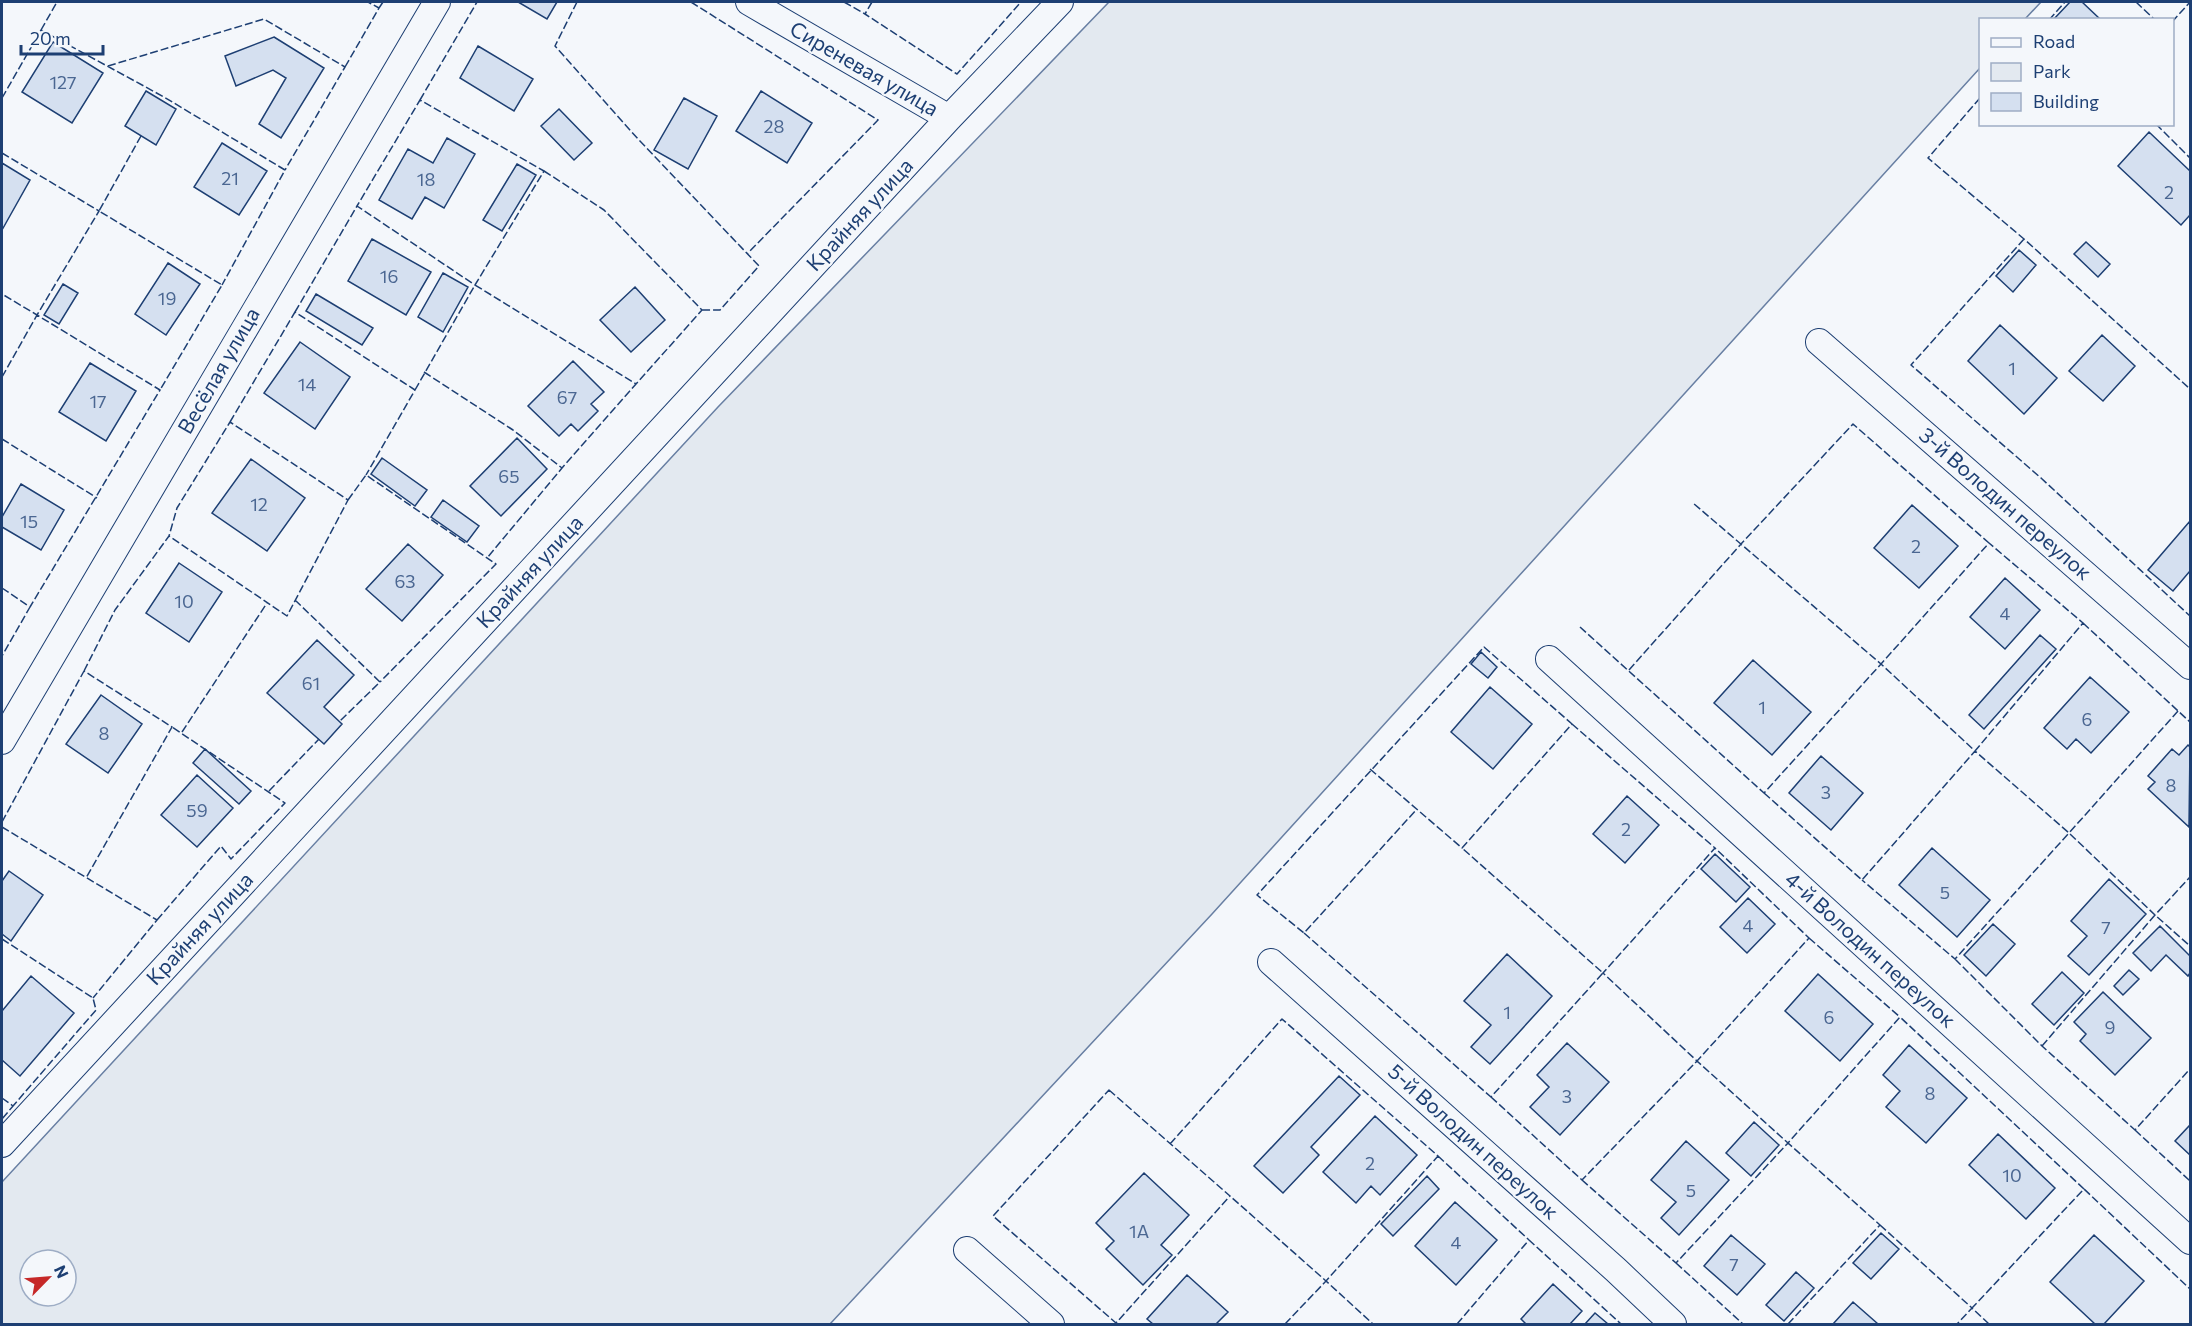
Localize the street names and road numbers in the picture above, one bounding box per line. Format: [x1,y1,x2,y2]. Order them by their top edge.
street label: Сиреневая улица [786,15,943,120]
street label: Крайняя улица [800,152,917,275]
street label: Весёлая улица [171,303,264,438]
street label: 3-й Володин переулок [1915,421,2097,584]
street label: Крайняя улица [470,509,587,632]
street label: Крайняя улица [140,866,257,989]
street label: 4-й Володин переулок [1781,866,1961,1032]
street label: 5-й Володин переулок [1384,1058,1564,1224]

